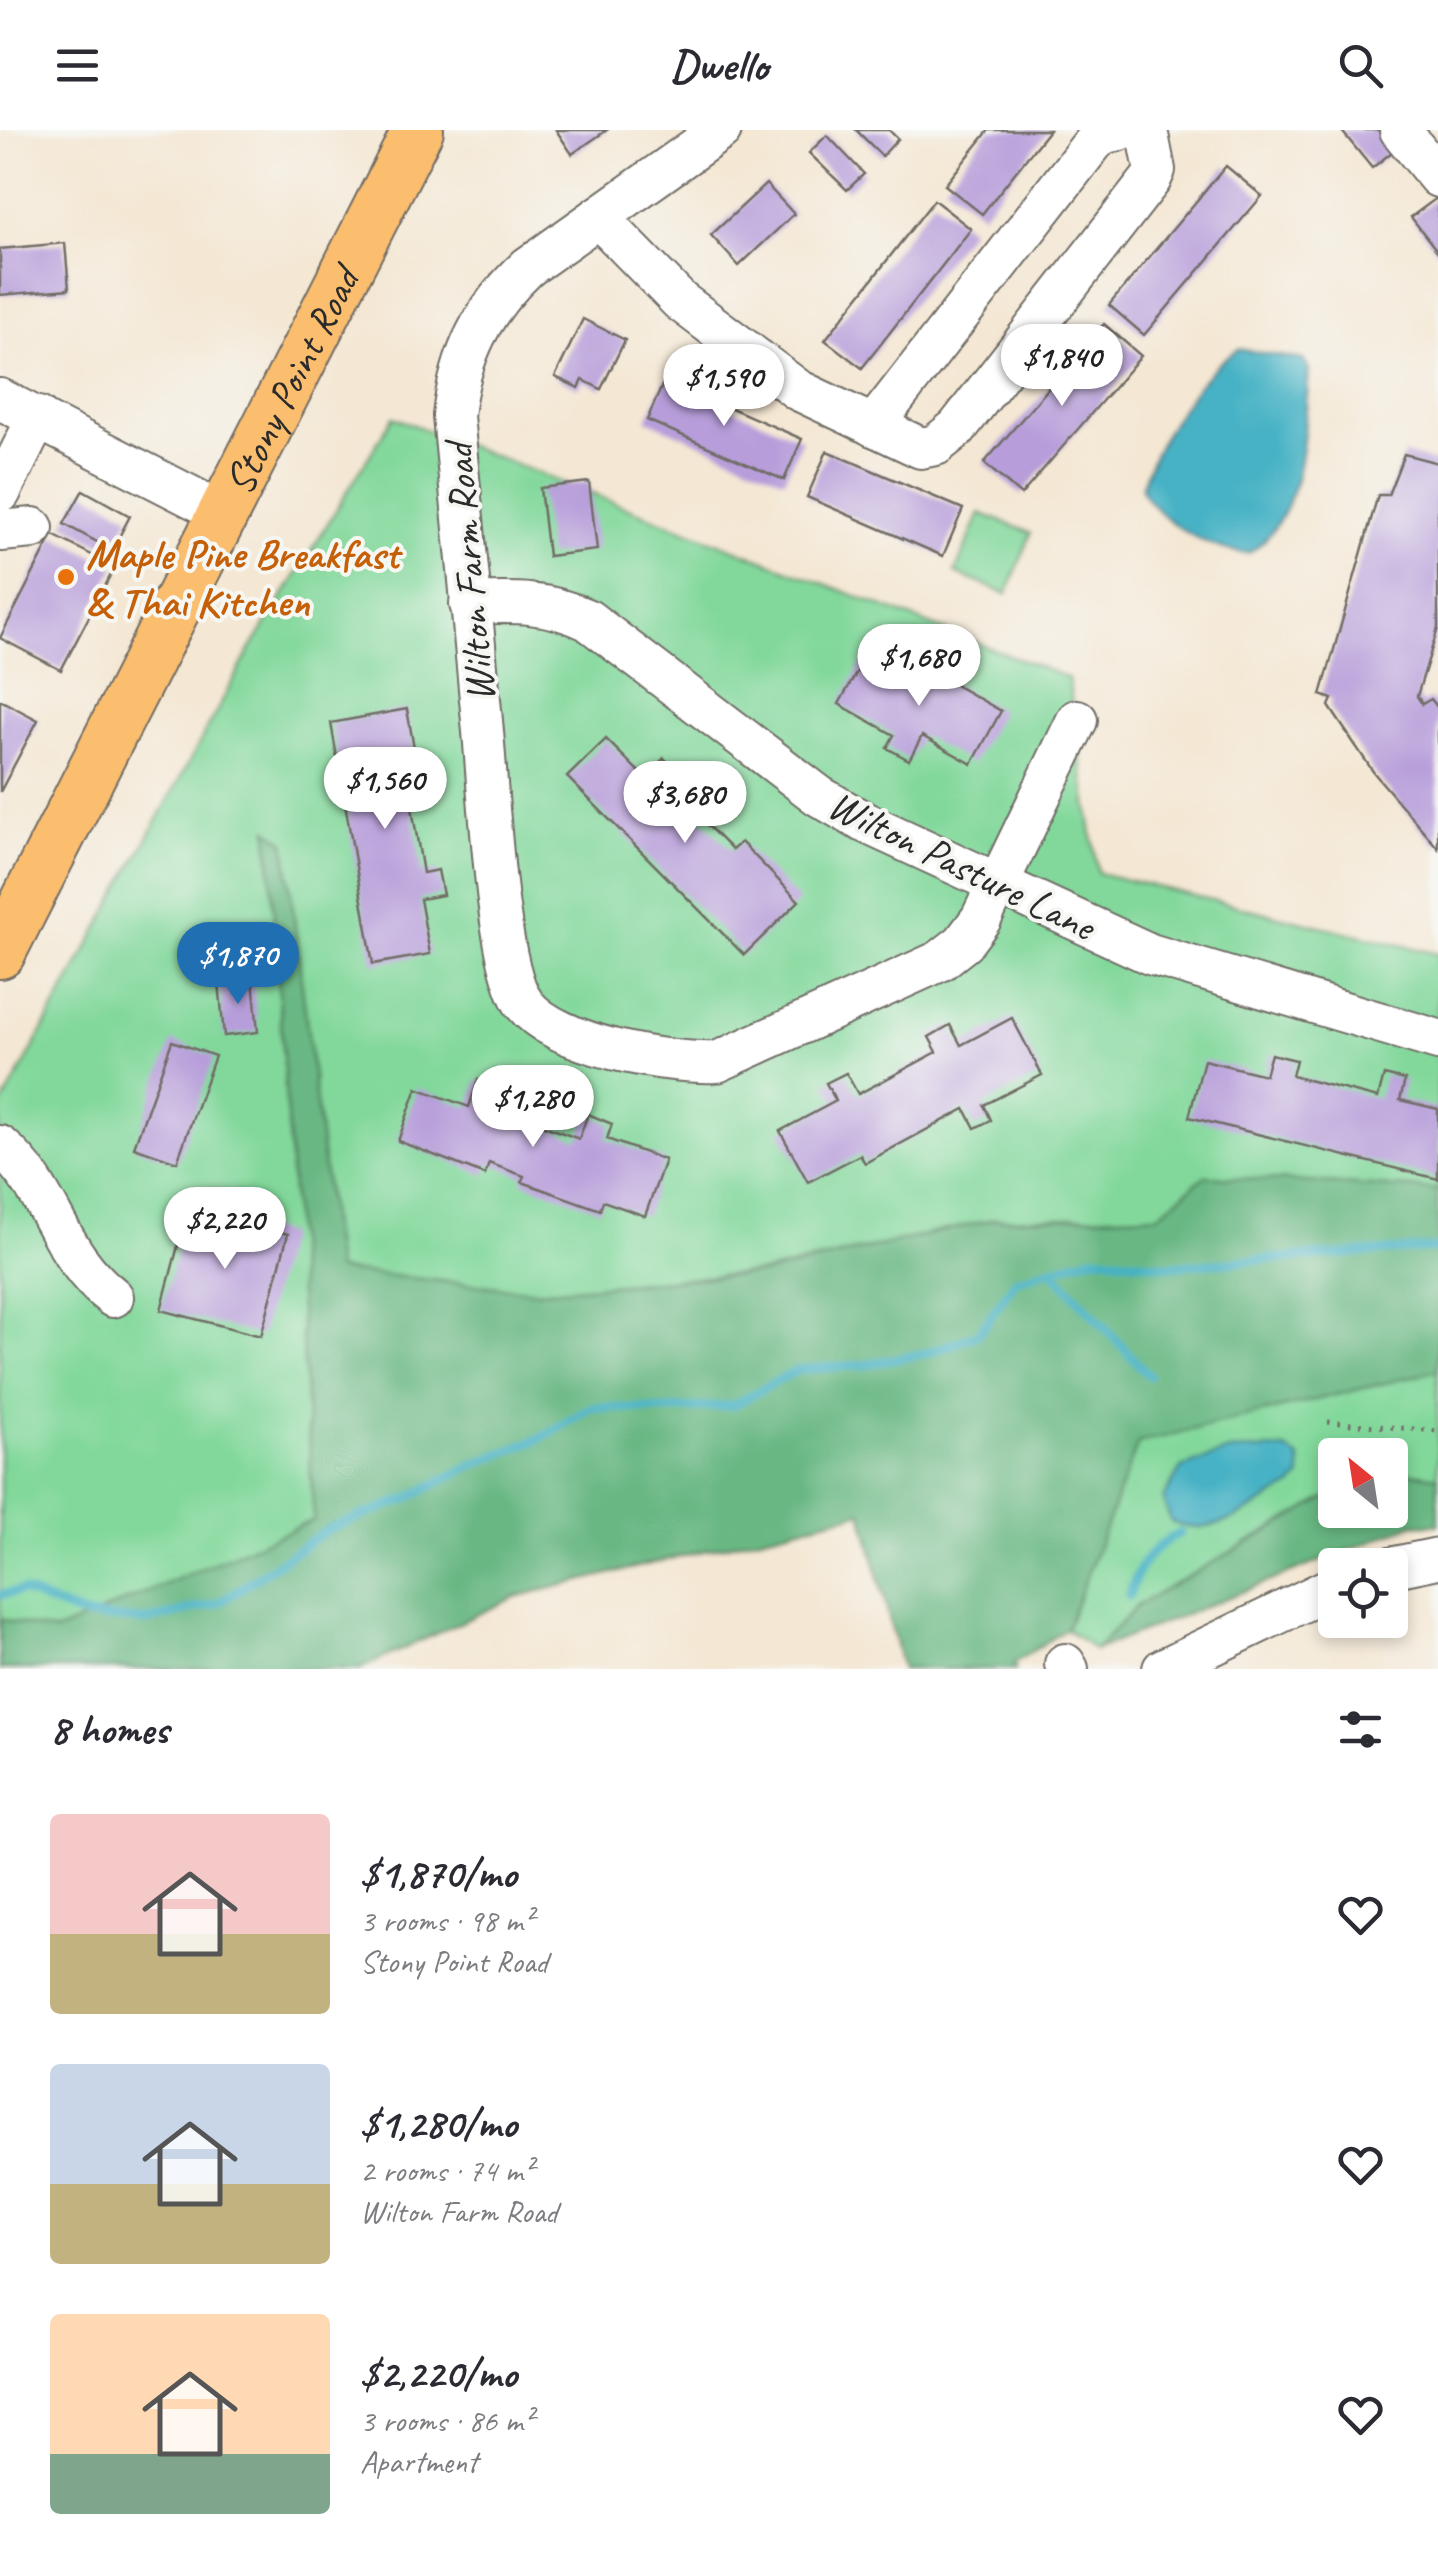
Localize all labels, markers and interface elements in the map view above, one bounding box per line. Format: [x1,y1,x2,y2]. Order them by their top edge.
text: Dwello [670,37,768,94]
icon: menu [50,38,105,93]
icon: search [1333,38,1388,93]
street label: Stony Point Road [213,254,374,503]
pin: $1,840 [981,324,1143,409]
text: $1,840 [1023,336,1101,377]
pin: $1,590 [643,344,805,429]
text: $1,590 [685,356,763,397]
street label: Wilton Farm Road [431,436,507,704]
place label: Maple Pine Breakfast & Thai Kitchen [86,528,404,629]
marker: Maple Pine Breakfast & Thai Kitchen [55,566,77,588]
pin: $1,680 [838,624,1000,709]
text: $1,680 [879,636,959,677]
pin: $1,560 [304,747,466,832]
text: $1,560 [346,759,424,800]
pin: $3,680 [604,761,766,846]
text: $3,680 [645,773,725,814]
street label: Wilton Pasture Lane [820,778,1106,954]
pin: $1,870 [157,922,319,1007]
text: $1,870 [199,934,277,975]
pin: $1,280 [452,1065,614,1150]
text: $1,280 [494,1077,572,1118]
pin: $2,220 [144,1187,306,1272]
text: $2,220 [186,1199,264,1240]
north arrow [1318,1438,1408,1528]
map controls [1318,1438,1408,1638]
button: locate [1318,1548,1408,1638]
icon: filters [1333,1702,1388,1757]
text: 8 homes [50,1703,169,1756]
text: $1,870/mo [360,1847,516,1900]
icon: home [130,1854,250,1974]
icon: heart [1333,1887,1388,1942]
text: 3 rooms · 98 m² [360,1900,533,1941]
text: Stony Point Road [360,1941,548,1982]
text: $1,280/mo [360,2097,517,2150]
icon: home [130,2104,250,2224]
icon: heart [1333,2137,1388,2192]
text: 2 rooms · 74 m² [360,2150,533,2191]
text: Wilton Farm Road [360,2191,558,2232]
text: $2,220/mo [360,2347,517,2400]
icon: home [130,2354,250,2474]
icon: heart [1333,2387,1388,2442]
text: 3 rooms · 86 m² [360,2400,533,2441]
text: Apartment [360,2441,478,2482]

